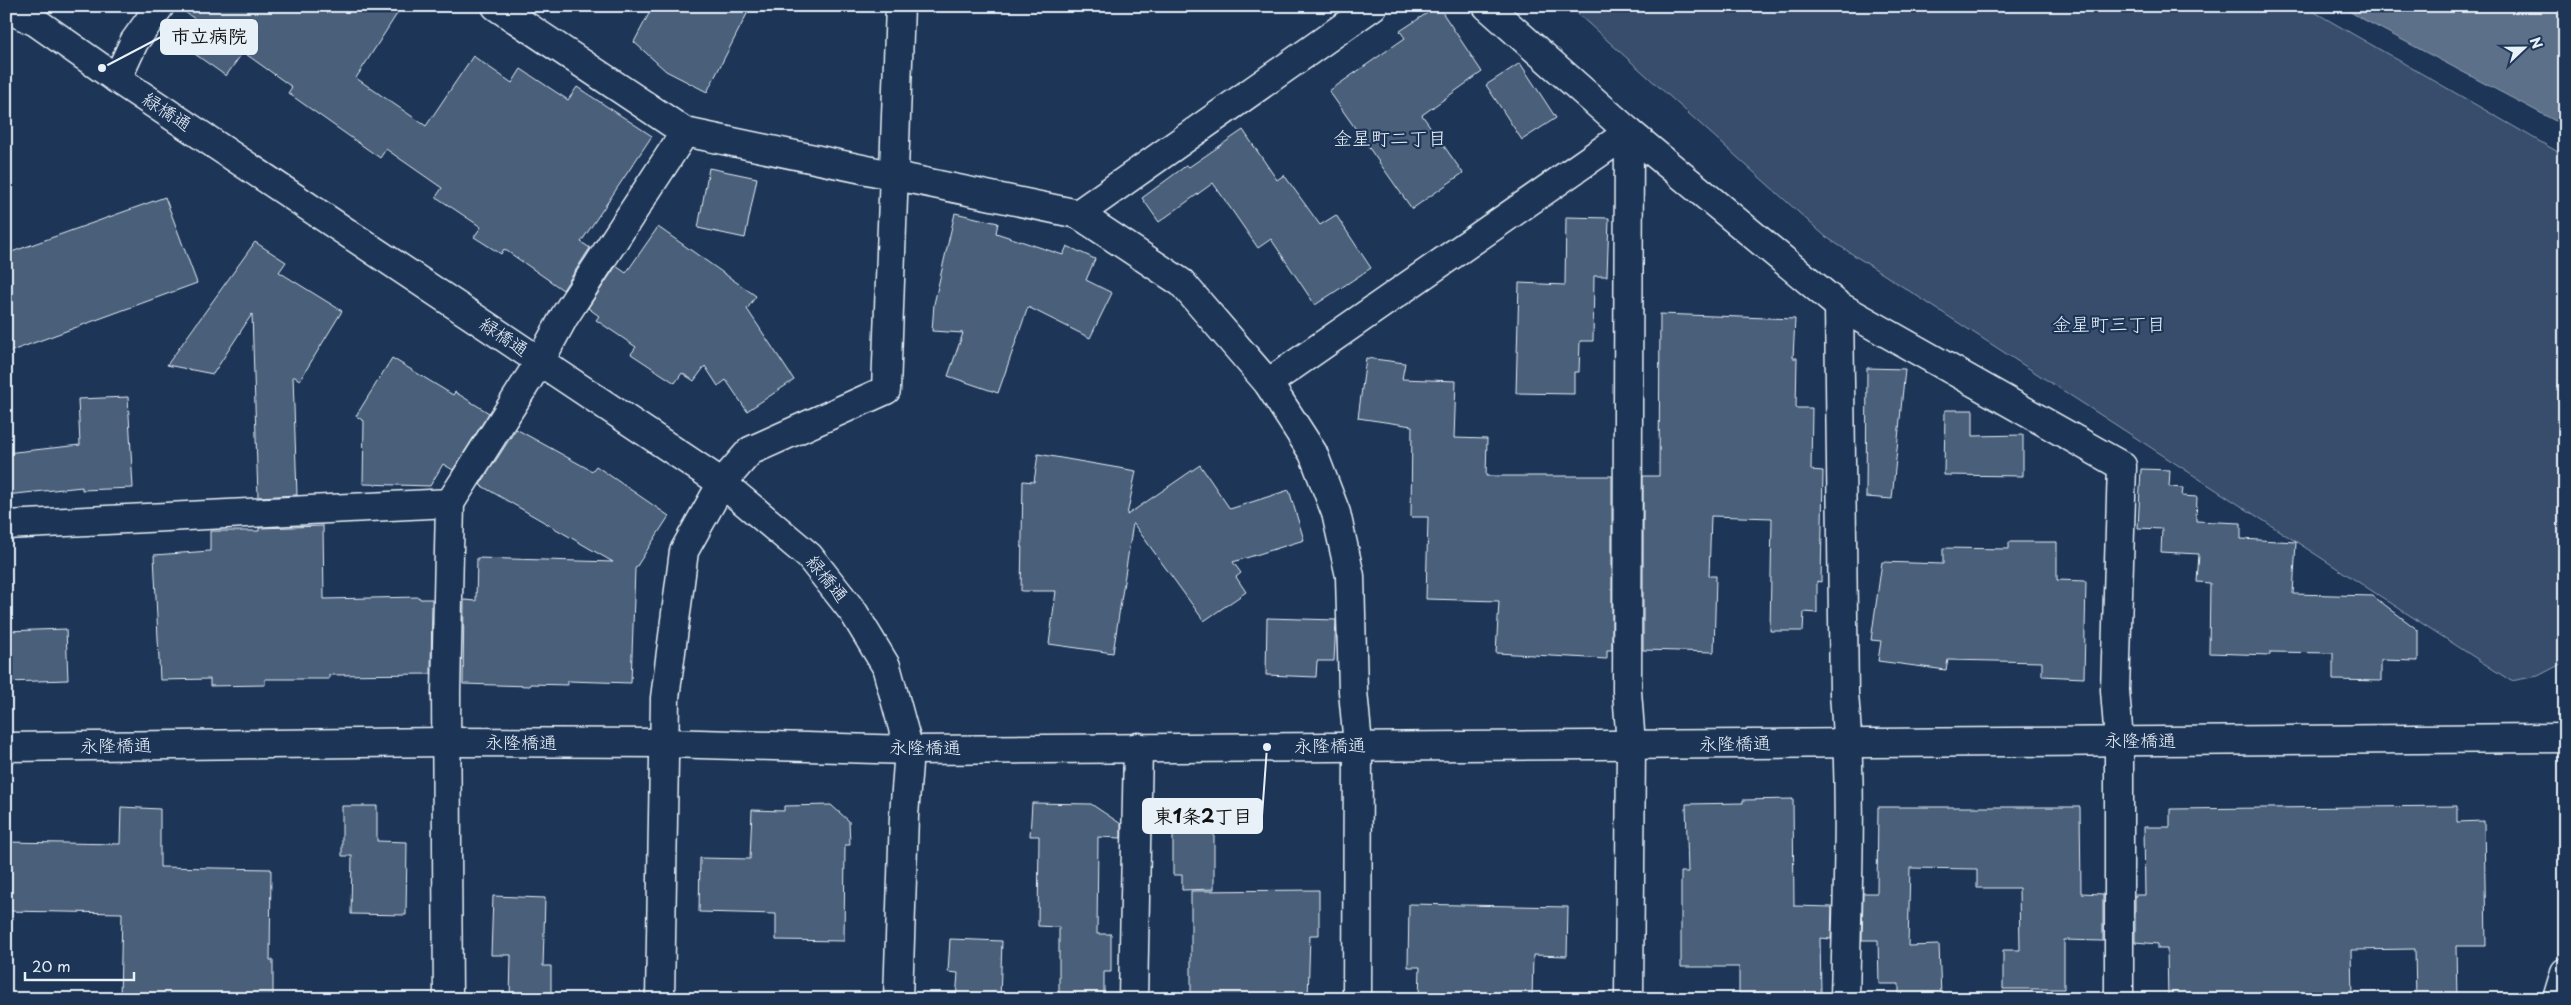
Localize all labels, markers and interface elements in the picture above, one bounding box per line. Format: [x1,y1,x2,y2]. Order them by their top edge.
callout: 市立病院 [161,20,257,54]
text: 市立病院 [171,21,247,49]
north arrow [2498,22,2548,72]
text: N [2525,34,2548,52]
street label: 緑橋通 [138,85,198,137]
district label: 金星町二丁目 [1333,123,1447,151]
street label: 緑橋通 [475,309,535,362]
district label: 金星町三丁目 [2052,309,2166,337]
street label: 緑橋通 [801,549,856,608]
street label: 永隆橋通 [2104,726,2176,753]
street label: 永隆橋通 [485,728,557,755]
street label: 永隆橋通 [1699,728,1771,757]
street label: 永隆橋通 [80,730,152,759]
street label: 永隆橋通 [1294,730,1366,759]
street label: 永隆橋通 [889,733,961,760]
callout: 東1条2丁目 [1143,799,1262,833]
text: 東1条2丁目 [1154,801,1252,829]
scale bar [25,950,134,982]
text: 20 m [32,954,71,977]

